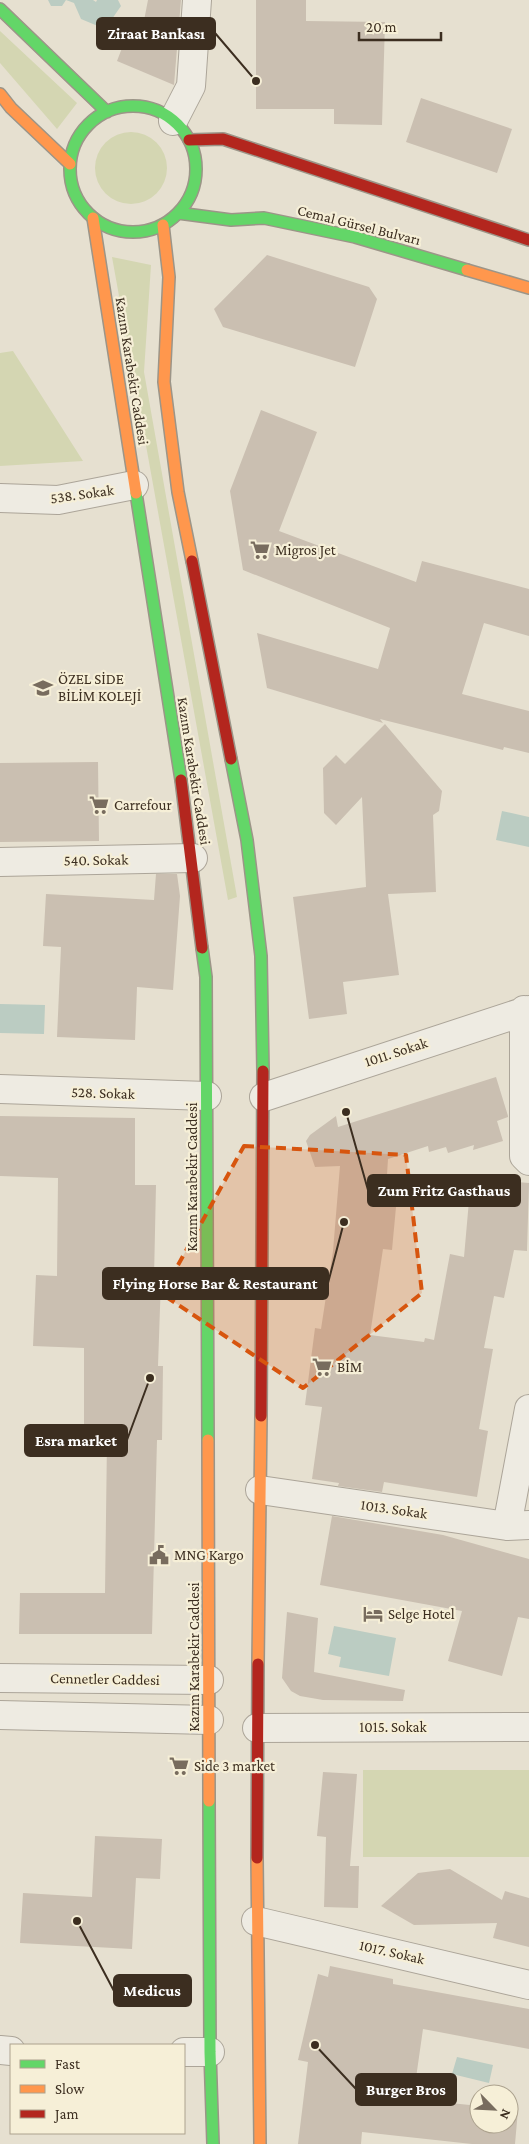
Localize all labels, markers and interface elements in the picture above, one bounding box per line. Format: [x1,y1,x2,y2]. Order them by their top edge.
scale bar [359,10,442,42]
callout: Ziraat Bankası [97,18,215,49]
text: 20 m [366,19,397,35]
text: Ziraat Bankası [107,25,205,42]
street label: Cemal Gürsel Bulvarı [296,202,422,248]
street label: Kazım Karabekir Caddesi [112,296,152,446]
street label: 538. Sokak [49,482,116,506]
supermarket icon: Migros Jet [249,539,271,561]
place label: Migros Jet [275,542,337,559]
place label: ÖZEL SİDE BİLİM KOLEJİ [58,671,141,705]
school or university icon: ÖZEL SİDE BİLİM KOLEJİ [32,677,54,699]
street label: Kazım Karabekir Caddesi [174,696,214,846]
supermarket icon: Carrefour [88,794,110,816]
place label: Carrefour [114,797,172,813]
street label: 540. Sokak [63,851,129,869]
street label: 1011. Sokak [362,1034,430,1070]
street label: 528. Sokak [71,1084,136,1102]
street label: Kazım Karabekir Caddesi [184,1102,200,1252]
callout: Zum Fritz Gasthaus [368,1175,520,1206]
text: Zum Fritz Gasthaus [378,1182,511,1199]
callout: Flying Horse Bar & Restaurant [103,1268,328,1299]
text: Flying Horse Bar & Restaurant [112,1275,318,1292]
supermarket icon: BİM [311,1356,333,1378]
place label: BİM [337,1359,362,1375]
callout: Esra market [25,1425,127,1456]
text: Esra market [35,1432,117,1449]
street label: 1013. Sokak [360,1496,429,1522]
public building icon: MNG Kargo [148,1544,170,1566]
place label: MNG Kargo [174,1547,244,1564]
street label: Kazım Karabekir Caddesi [186,1582,202,1732]
hotel icon: Selge Hotel [362,1603,384,1625]
place label: Selge Hotel [388,1606,455,1623]
street label: Cennetler Caddesi [50,1670,160,1688]
street label: 1015. Sokak [359,1719,427,1735]
supermarket icon: Side 3 market [168,1755,190,1777]
place label: Side 3 market [194,1758,276,1774]
street label: 1017. Sokak [358,1937,427,1967]
callout: Medicus [114,1975,191,2006]
text: Medicus [123,1982,181,1999]
legend [10,2044,185,2134]
text: Fast [55,2056,81,2072]
callout: Burger Bros [356,2074,456,2105]
text: Slow [55,2081,85,2097]
text: Burger Bros [366,2081,446,2098]
north arrow [469,2084,519,2134]
text: Jam [53,2106,78,2123]
text: N [496,2107,515,2122]

